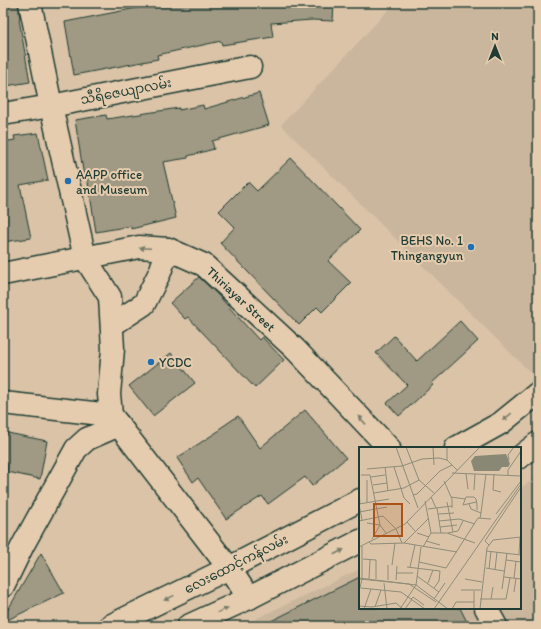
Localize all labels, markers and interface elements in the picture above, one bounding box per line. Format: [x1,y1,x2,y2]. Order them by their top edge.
north arrow [475,26,515,66]
text: N [491,30,499,43]
street label: သီရိဇေယျာလမ်း [79,74,173,110]
place label: AAPP office and Museum [76,167,148,197]
marker: AAPP office and Museum [63,176,73,186]
place label: BEHS No. 1 Thingangyun [391,233,464,263]
marker: BEHS No. 1 Thingangyun [466,242,476,252]
one-way arrow [138,245,151,251]
street label: Thiriayar Street [204,263,278,335]
place label: YCDC [159,355,192,370]
marker: YCDC [146,357,156,367]
one-way arrow [502,413,513,422]
one-way arrow [357,415,367,425]
inset map [359,447,521,609]
street label: လေးထောင့်ကန်လမ်း [181,531,292,599]
one-way arrow [334,549,345,555]
one-way arrow [163,594,175,601]
one-way arrow [218,607,229,613]

